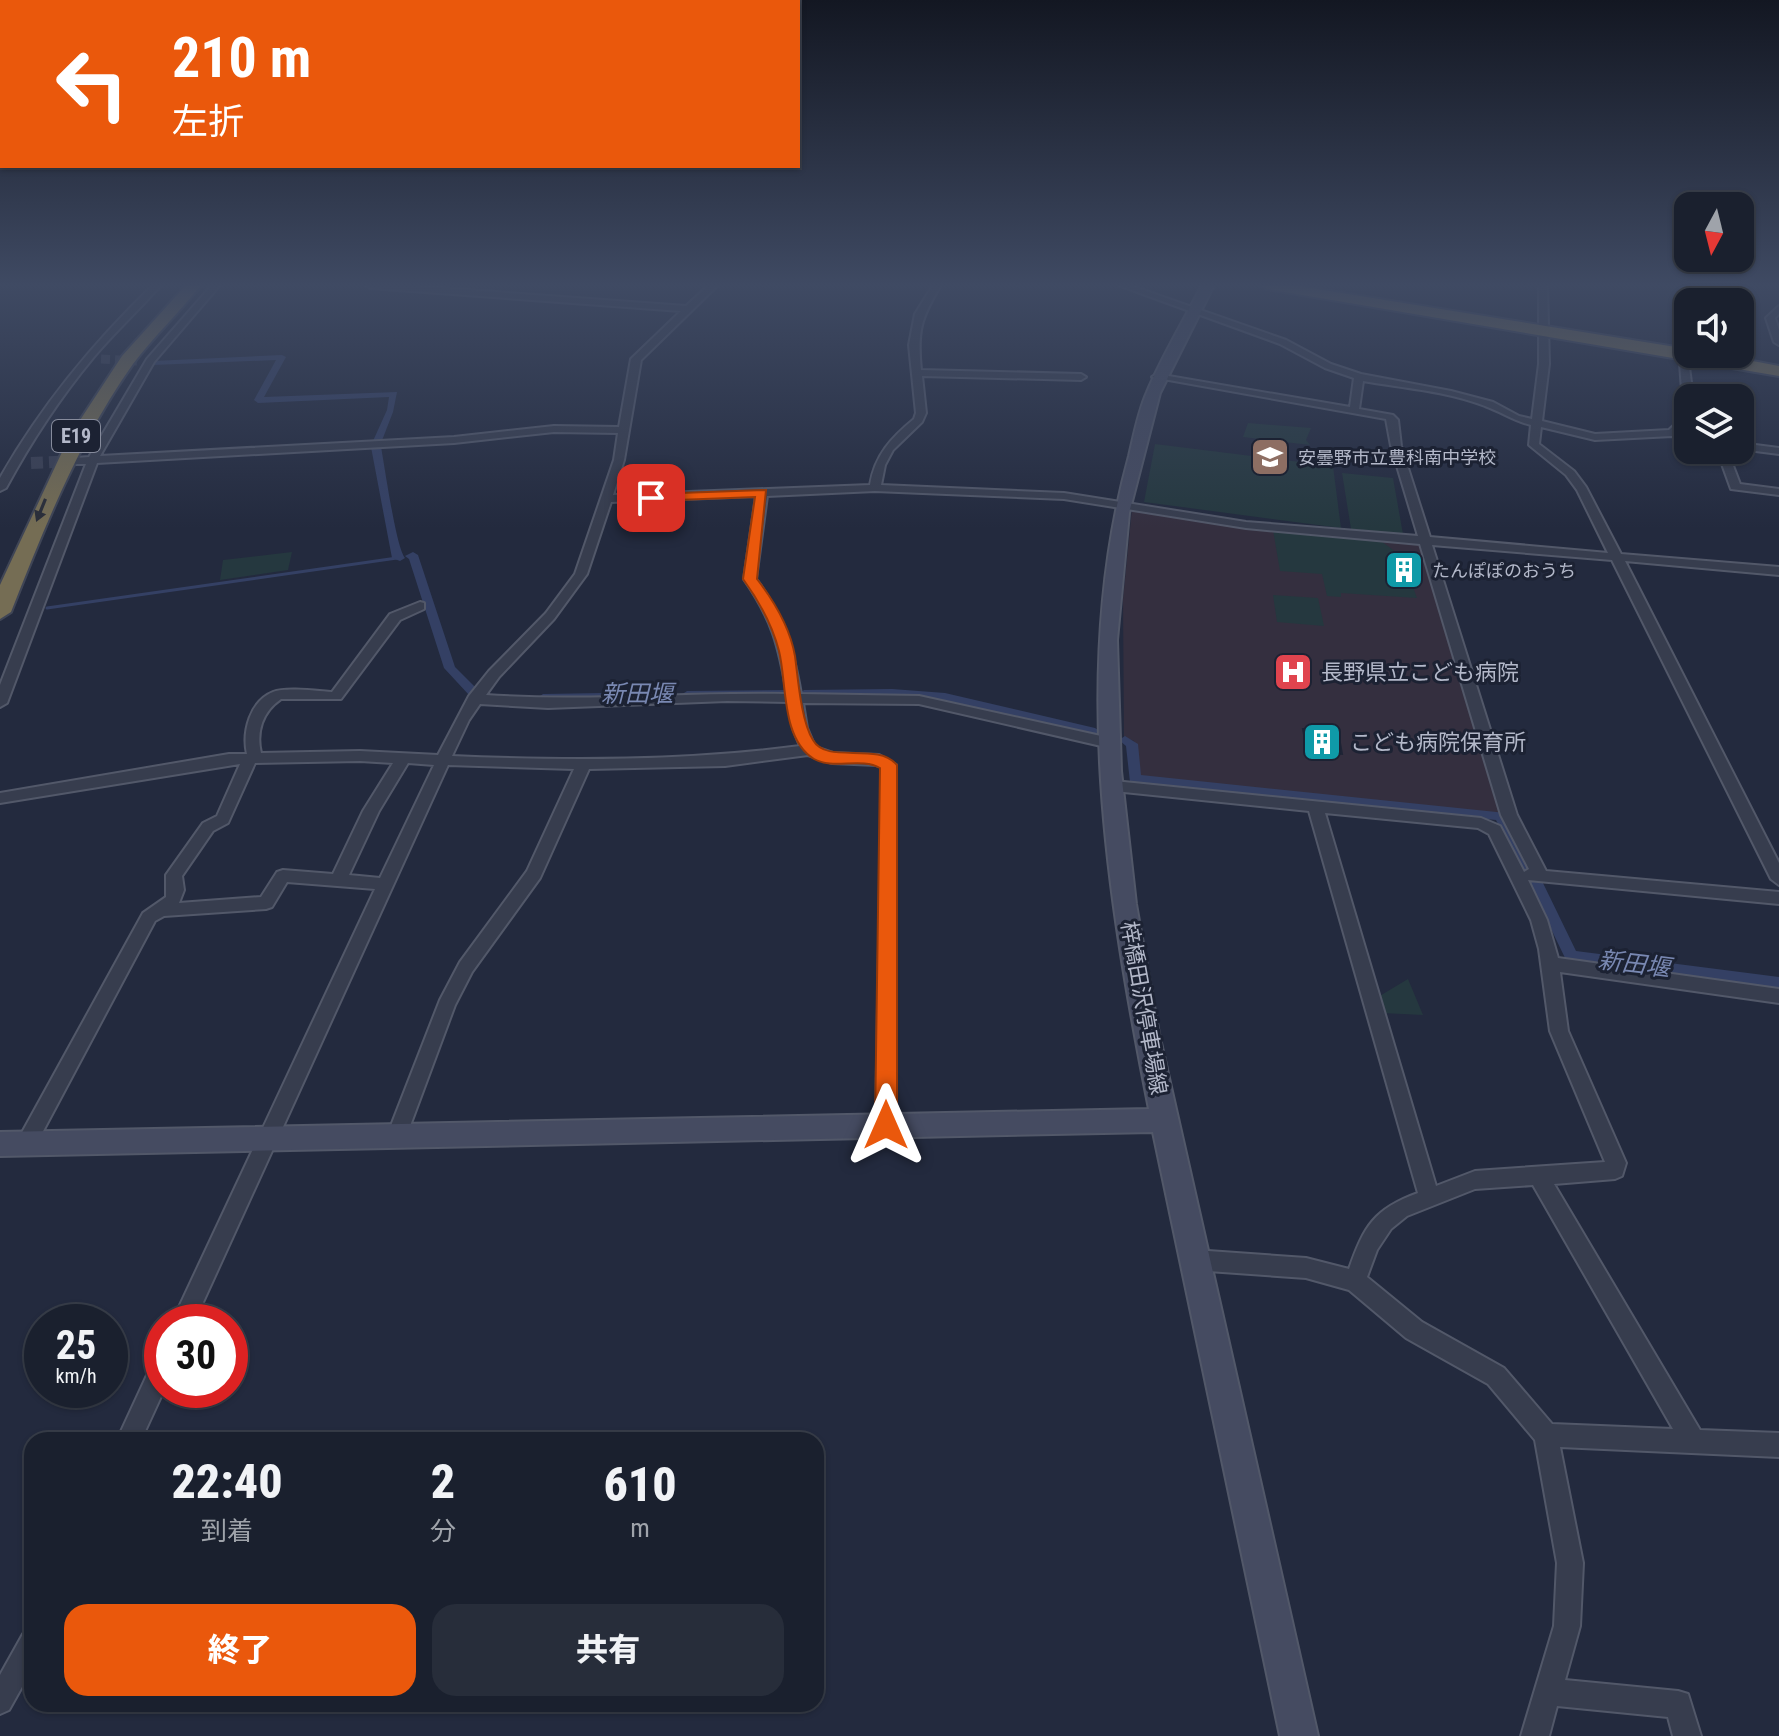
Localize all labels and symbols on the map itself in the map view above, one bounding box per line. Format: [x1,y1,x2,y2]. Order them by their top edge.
north arrow [1674,192,1754,272]
road number: E19 [52,420,100,452]
school or university icon: 安曇野市立豊科南中学校 [1249,436,1291,478]
place label: 安曇野市立豊科南中学校 [1298,447,1496,468]
pin [617,464,685,532]
one-way arrow [34,498,47,522]
building icon: たんぽぽのおうち [1383,549,1425,591]
place label: たんぽぽのおうち [1432,560,1576,581]
hospital icon: 長野県立こども病院 [1272,651,1314,693]
place label: 長野県立こども病院 [1321,660,1519,685]
water label: 新田堰 [601,680,677,708]
building icon: こども病院保育所 [1301,721,1343,763]
place label: こども病院保育所 [1350,730,1526,755]
street label: 梓橋田沢停車場線 [1116,919,1172,1097]
water label: 新田堰 [1597,946,1675,983]
position arrow [844,1083,928,1167]
speed limit sign: 30 [144,1304,248,1408]

